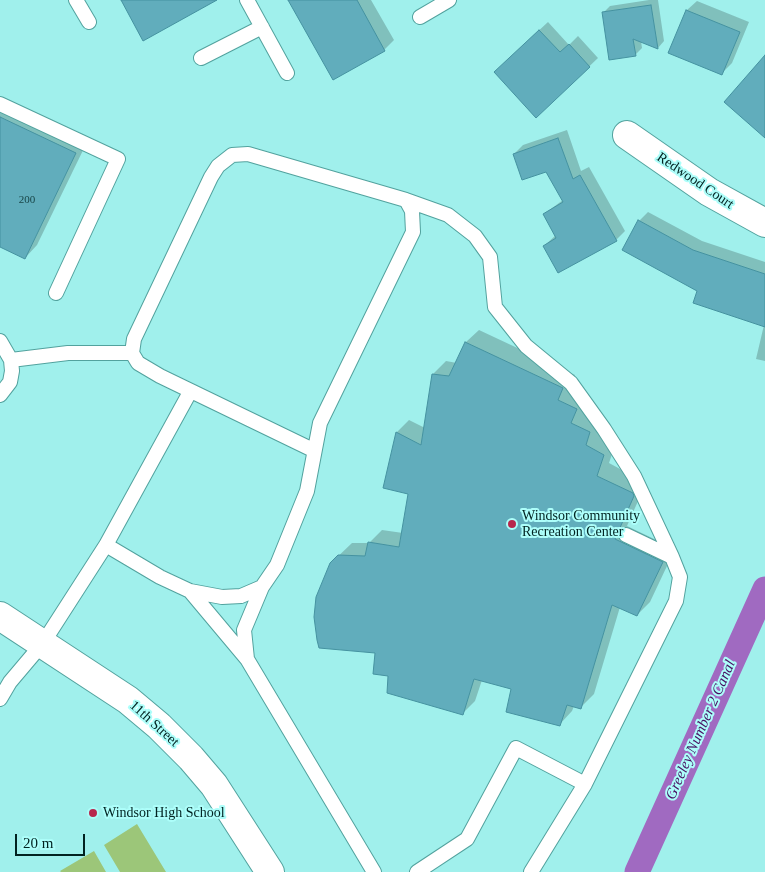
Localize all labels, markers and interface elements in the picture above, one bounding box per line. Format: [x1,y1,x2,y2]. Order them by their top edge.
street label: Redwood Court [653,149,737,213]
house number: 200 [19,193,35,207]
place label: Windsor Community Recreation Center [522,508,640,540]
marker: Windsor Community Recreation Center [506,518,518,530]
water label: Greeley Number 2 Canal [662,658,740,802]
street label: 11th Street [126,698,182,750]
place label: Windsor High School [103,805,225,821]
marker: Windsor High School [87,807,99,819]
scale bar [18,824,88,856]
text: 20 m [23,835,53,851]

